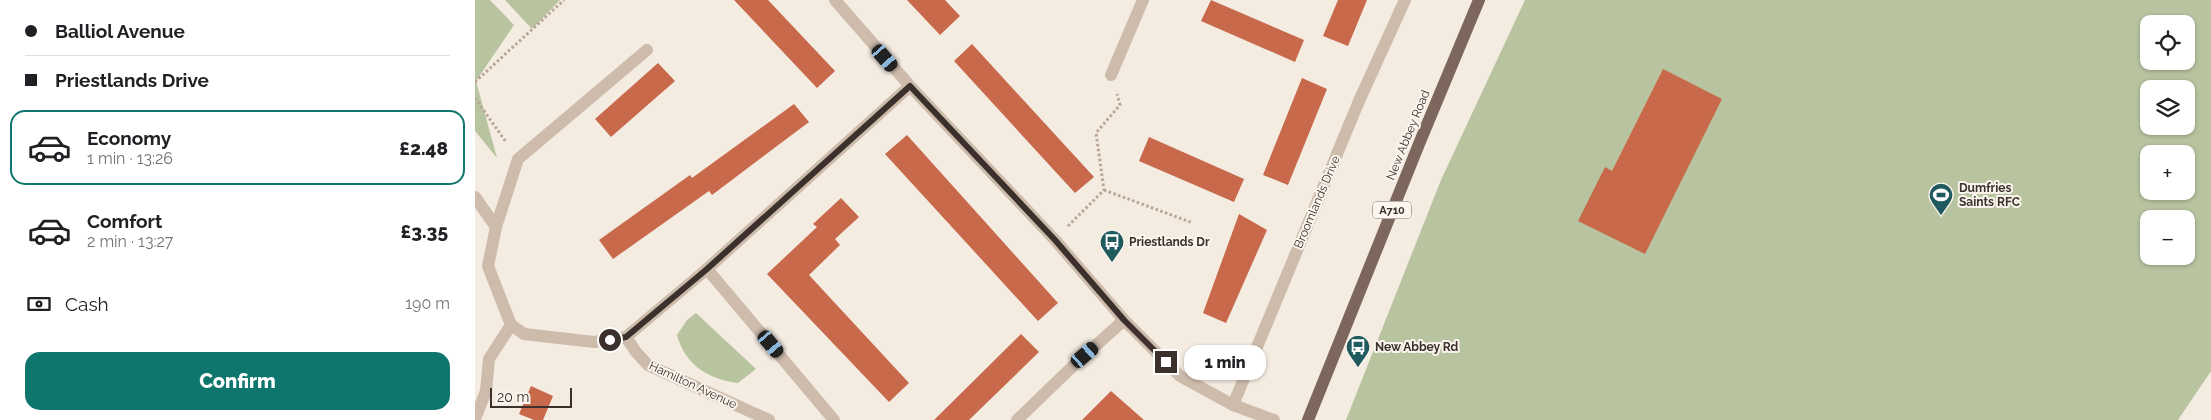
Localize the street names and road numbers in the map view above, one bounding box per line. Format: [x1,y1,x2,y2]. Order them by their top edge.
street label: New Abbey Road [1384,88,1432,182]
street label: Broomlands Drive [1291,154,1343,250]
road number: A710 [1373,202,1411,218]
street label: Hamilton Avenue [647,359,739,411]

